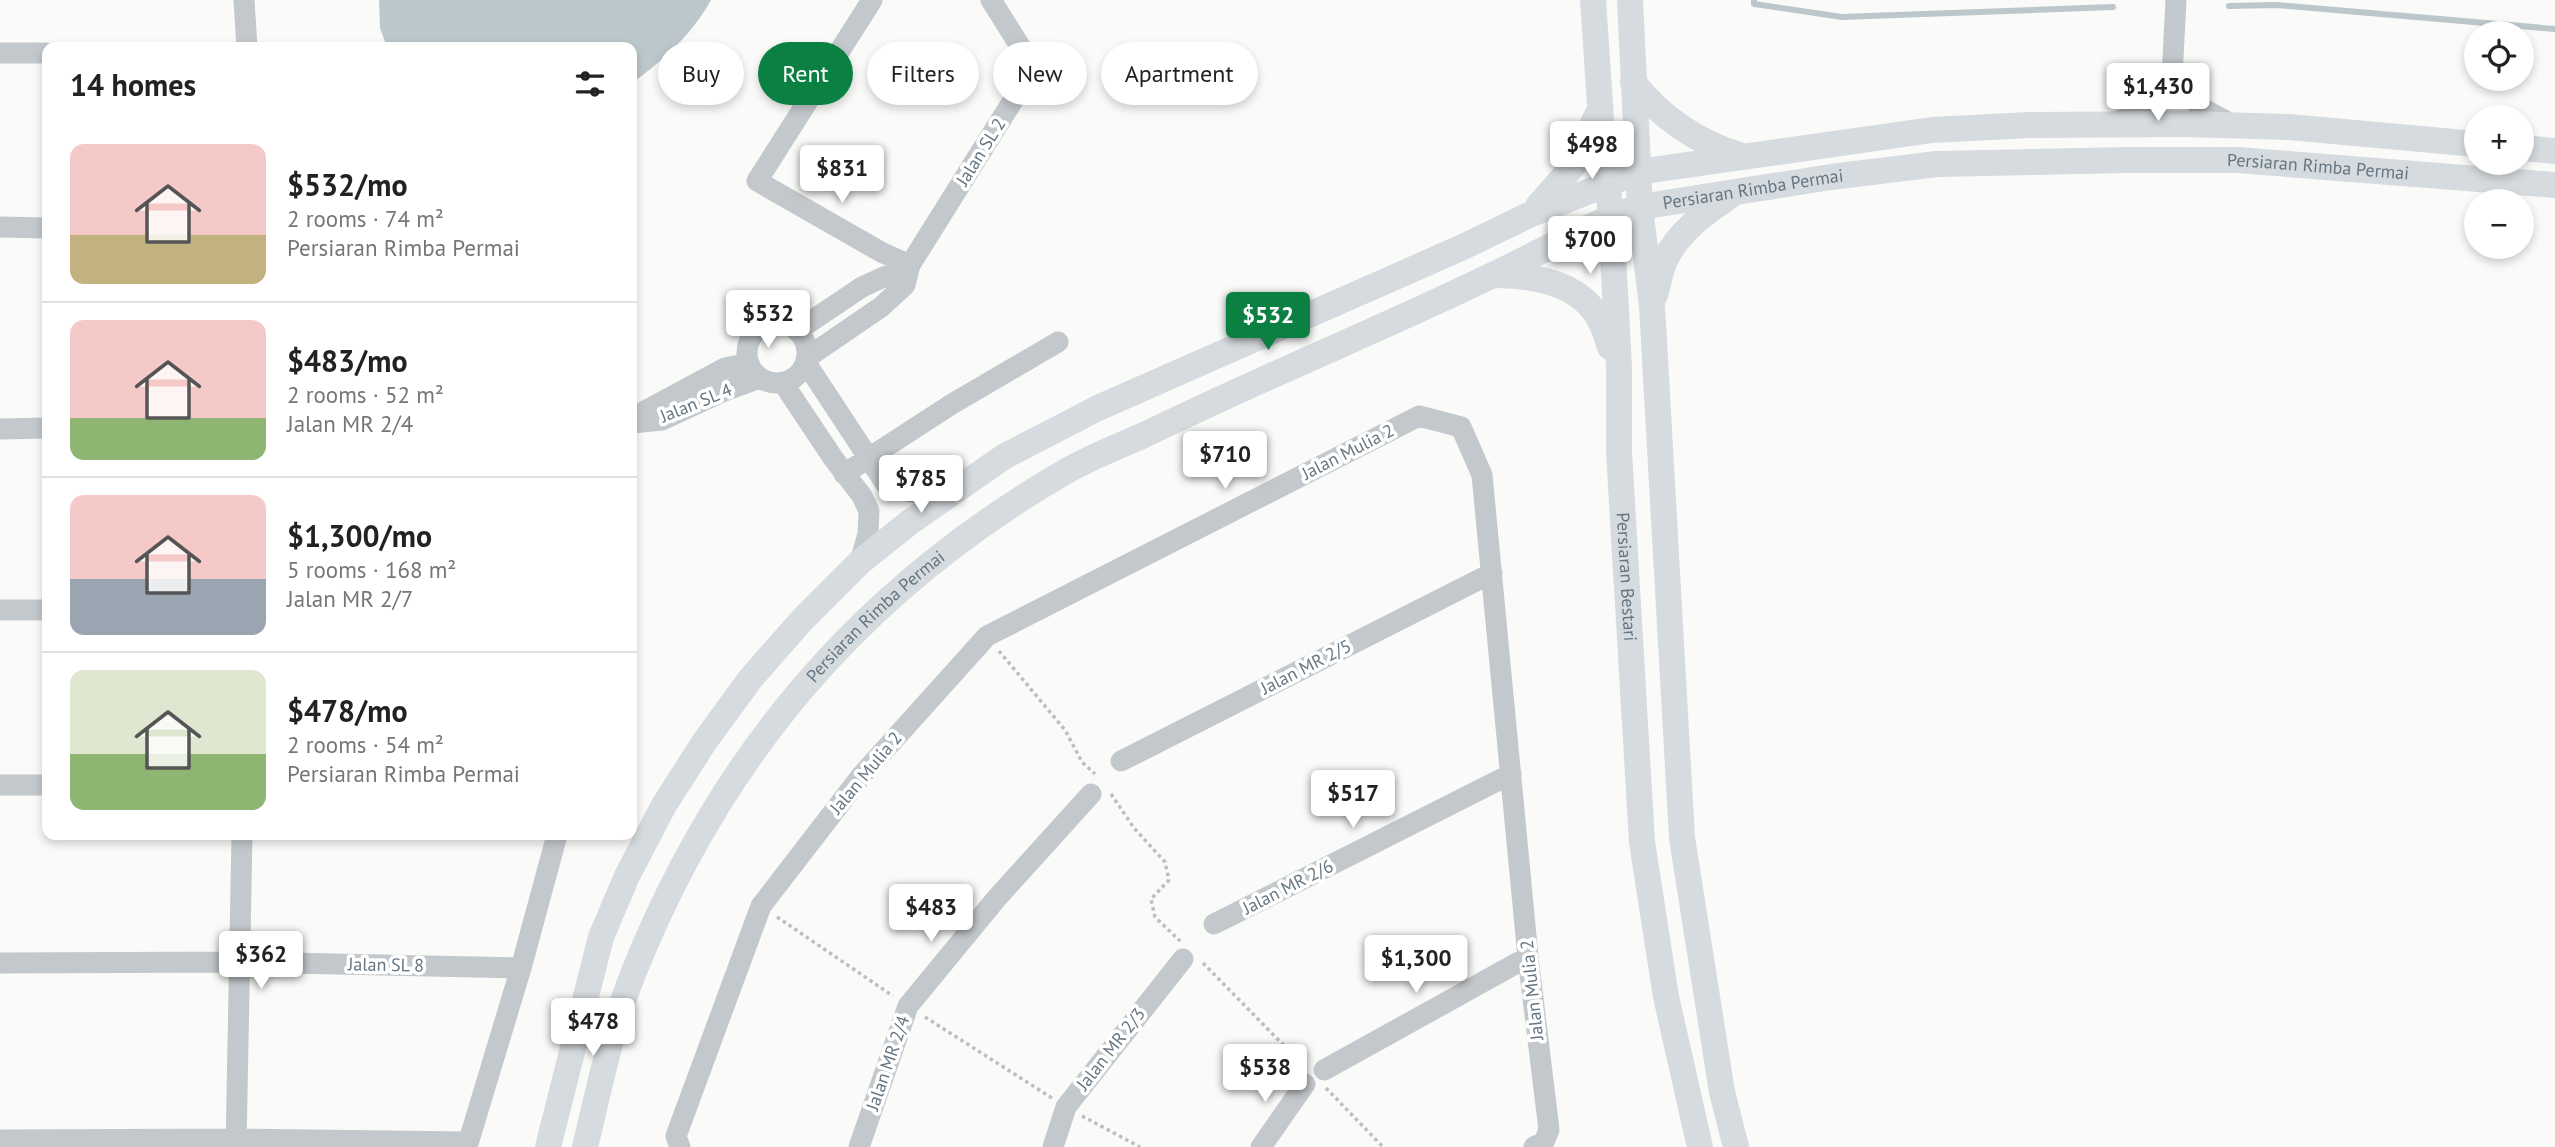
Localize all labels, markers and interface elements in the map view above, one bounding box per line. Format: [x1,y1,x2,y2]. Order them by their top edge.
map controls [2464,21,2534,259]
button: locate [2464,21,2534,91]
chip: Buy [658,42,744,105]
chip: Rent [758,42,853,105]
chip: Filters [867,42,979,105]
chip: New [993,42,1087,105]
chip: Apartment [1101,42,1258,105]
pin: $1,430 [2101,64,2215,123]
text: 14 homes [70,65,196,104]
icon: filters [571,65,609,103]
text: $1,430 [2122,71,2194,100]
button: + [2464,105,2534,175]
street label: Jalan SL 2 [950,114,1010,191]
pin: $498 [1551,122,1633,181]
text: $498 [1566,129,1618,158]
pin: $831 [801,146,883,205]
street label: Persiaran Rimba Permai [2227,148,2410,184]
text: $831 [816,153,868,182]
street label: Persiaran Rimba Permai [1661,164,1845,214]
text: $532/mo [287,165,408,204]
icon: home [126,172,210,256]
button: − [2464,189,2534,259]
text: 2 rooms · 74 m² [287,204,444,233]
pin: $700 [1549,216,1631,276]
text: $700 [1564,224,1616,253]
text: Persiaran Rimba Permai [287,233,520,262]
pin: $532 [727,290,809,350]
pin: $532 [1227,292,1309,352]
text: $532 [742,298,794,327]
text: $532 [1242,300,1294,329]
text: $483/mo [287,341,408,380]
icon: home [126,348,210,432]
street label: Jalan SL 4 [655,378,735,428]
text: 2 rooms · 52 m² [287,380,444,409]
text: Jalan MR 2/4 [287,409,413,438]
street label: Jalan Mulia 2 [1297,418,1398,485]
pin: $710 [1184,432,1266,491]
text: $710 [1199,439,1251,468]
pin: $785 [880,456,962,515]
text: $785 [895,463,947,492]
street label: Persiaran Bestari [1612,512,1642,642]
text: $1,300/mo [287,516,432,555]
icon: home [126,523,210,607]
street label: Persiaran Rimba Permai [801,545,949,687]
text: 5 rooms · 168 m² [287,555,456,584]
text: Jalan MR 2/7 [287,584,413,613]
street label: Jalan MR 2/5 [1256,634,1355,700]
text: $478/mo [287,691,408,730]
icon: home [126,698,210,782]
street label: Jalan Mulia 2 [824,727,907,819]
text: 2 rooms · 54 m² [287,730,444,759]
text: Persiaran Rimba Permai [287,759,520,788]
pin: $517 [1312,770,1394,830]
text: $517 [1327,778,1379,807]
street label: Jalan MR 2/6 [1238,854,1337,920]
pin: $483 [890,884,972,944]
text: $483 [905,892,957,921]
pin: $362 [220,932,302,991]
pin: $1,300 [1359,936,1473,995]
text: $362 [235,939,287,968]
street label: Jalan Mulia 2 [1515,939,1548,1042]
text: $1,300 [1380,943,1452,972]
street label: Jalan SL 8 [347,952,424,977]
pin: $478 [552,998,634,1058]
street label: Jalan MR 2/3 [1071,1003,1150,1095]
text: $478 [567,1006,619,1035]
street label: Jalan MR 2/4 [860,1012,915,1114]
pin: $538 [1224,1044,1306,1104]
text: $538 [1239,1052,1291,1081]

